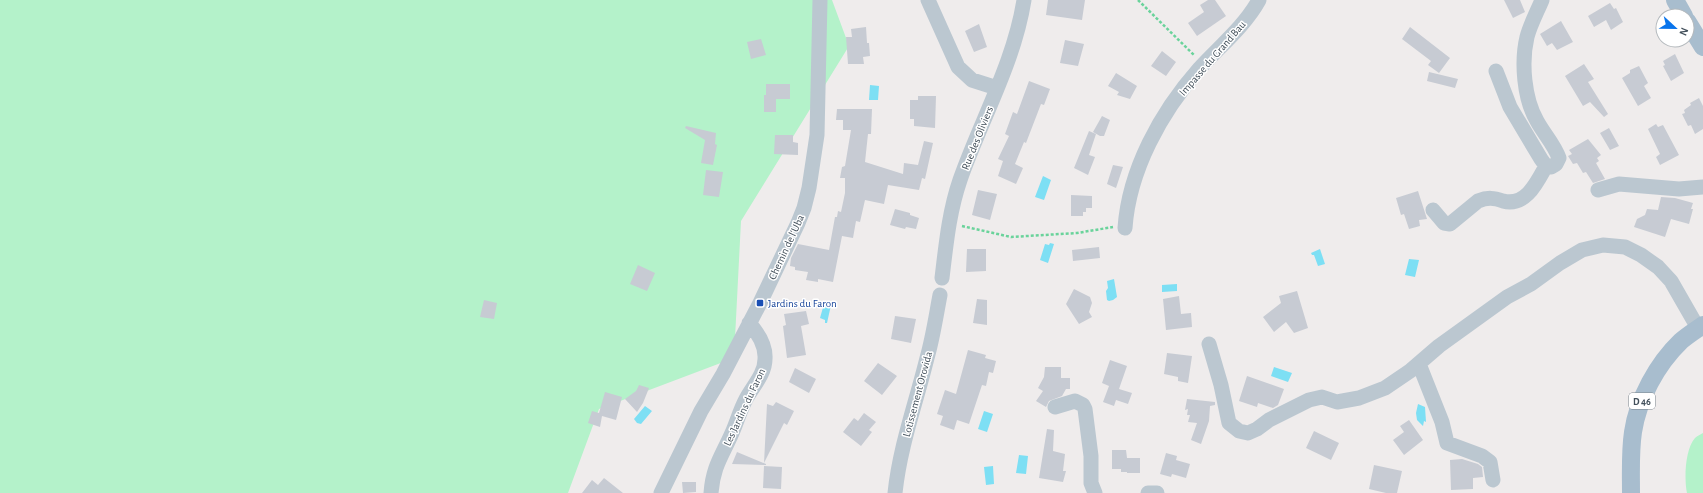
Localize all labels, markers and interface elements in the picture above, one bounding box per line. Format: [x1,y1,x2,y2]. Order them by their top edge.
north arrow [1655,8,1695,48]
street label: Impasse du Grand Bau [1177,19,1248,98]
text: N [1677,26,1690,37]
street label: Rue des Oliviers [960,105,995,171]
street label: Chemin de l'Uba [767,213,806,281]
marker: Jardins du Faron [755,298,765,308]
place label: Jardins du Faron [768,298,837,309]
street label: Lotissement Orovida [901,350,934,438]
street label: Les Jardins du Faron [722,367,767,448]
road number: D 46 [1629,393,1655,409]

